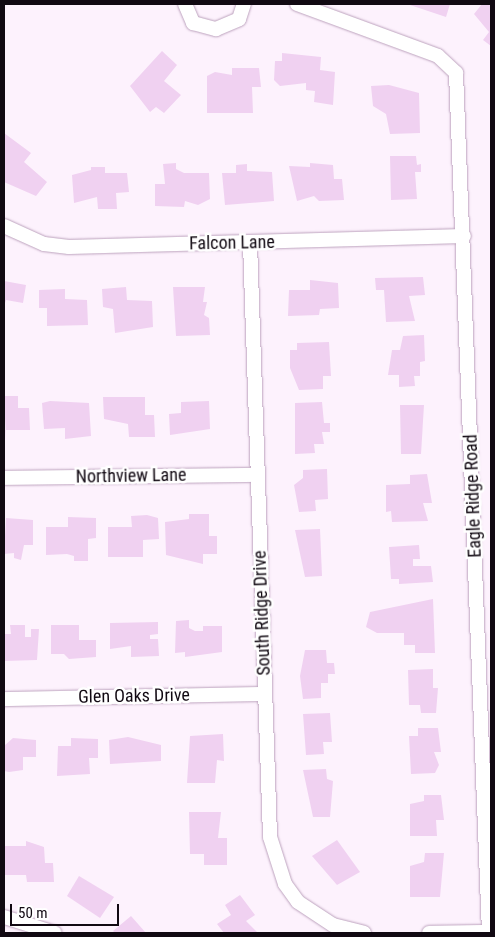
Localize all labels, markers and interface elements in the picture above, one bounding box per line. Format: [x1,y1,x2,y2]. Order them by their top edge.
street label: Falcon Lane [189,231,275,255]
street label: Eagle Ridge Road [460,434,486,558]
street label: Northview Lane [76,464,186,488]
street label: South Ridge Drive [249,550,275,676]
street label: Glen Oaks Drive [78,684,190,708]
scale bar [12,894,121,926]
text: 50 m [18,904,48,922]

